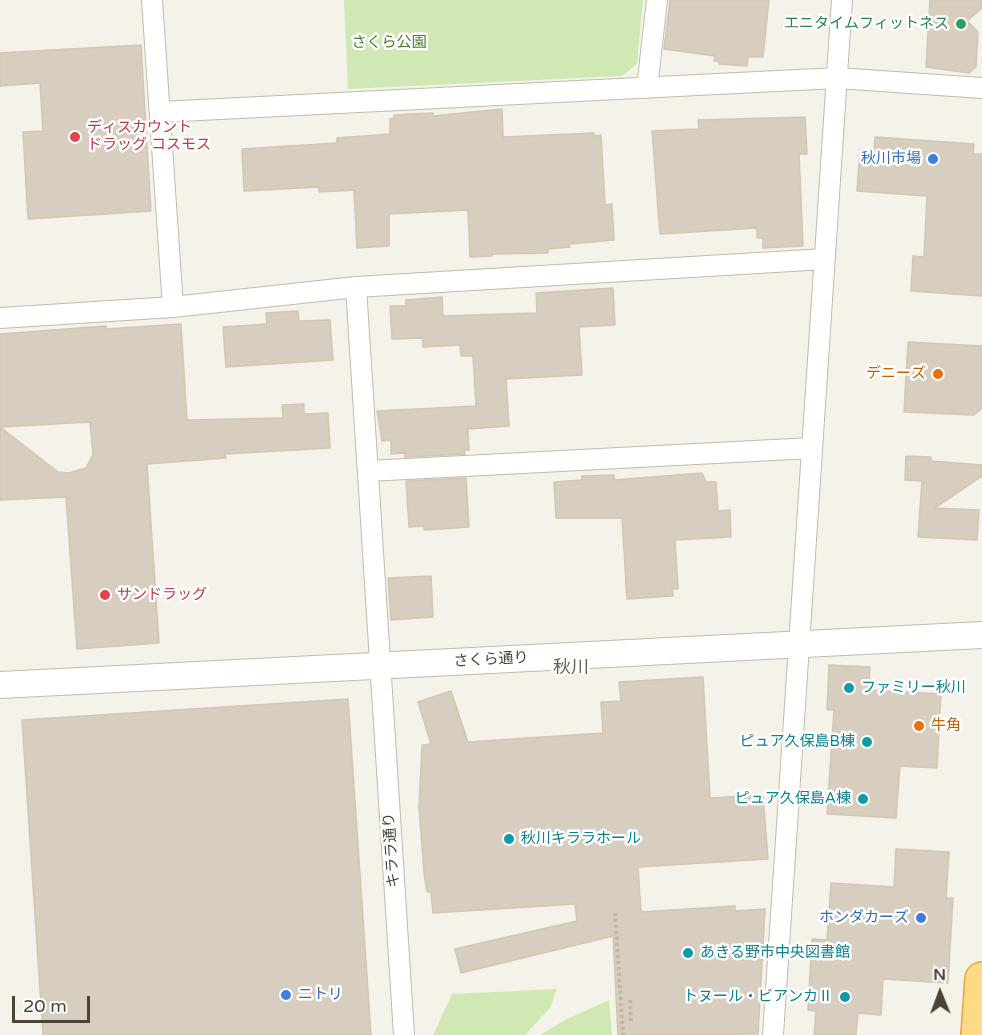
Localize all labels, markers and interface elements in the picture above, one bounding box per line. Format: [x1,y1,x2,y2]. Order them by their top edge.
place label: エニタイムフィットネス [784,15,949,33]
marker: エニタイムフィットネス [954,17,968,31]
park label: さくら公園 [352,34,426,52]
place label: ディスカウント ドラッグ コスモス [87,119,211,154]
marker: ディスカウント ドラッグ コスモス [68,130,82,144]
place label: 秋川市場 [861,150,921,168]
marker: 秋川市場 [926,152,940,166]
place label: デニーズ [866,365,926,383]
marker: デニーズ [931,367,945,381]
place label: サンドラッグ [117,586,207,604]
marker: サンドラッグ [98,588,112,602]
street label: さくら通り [453,649,529,671]
district label: 秋川 [553,657,589,679]
place label: ファミリー秋川 [861,679,966,697]
marker: ファミリー秋川 [842,681,856,695]
place label: 牛角 [931,717,961,735]
marker: 牛角 [912,719,926,733]
place label: ピュア久保島B棟 [740,733,855,751]
marker: ピュア久保島B棟 [860,735,874,749]
place label: ピュア久保島A棟 [735,790,851,808]
marker: ピュア久保島A棟 [856,792,870,806]
street label: キララ通り [380,812,404,888]
place label: 秋川キララホール [521,830,641,848]
marker: 秋川キララホール [502,832,516,846]
place label: ホンダカーズ [819,909,909,927]
marker: ホンダカーズ [914,911,928,925]
place label: あきる野市中央図書館 [700,944,850,962]
marker: あきる野市中央図書館 [681,946,695,960]
north arrow [910,963,970,1023]
text: N [933,965,946,985]
scale bar [15,984,93,1022]
place label: ニトリ [298,986,343,1004]
marker: ニトリ [279,988,293,1002]
place label: トヌール・ビアンカⅡ [683,988,833,1006]
marker: トヌール・ビアンカⅡ [838,990,852,1004]
text: 20 m [23,995,67,1017]

